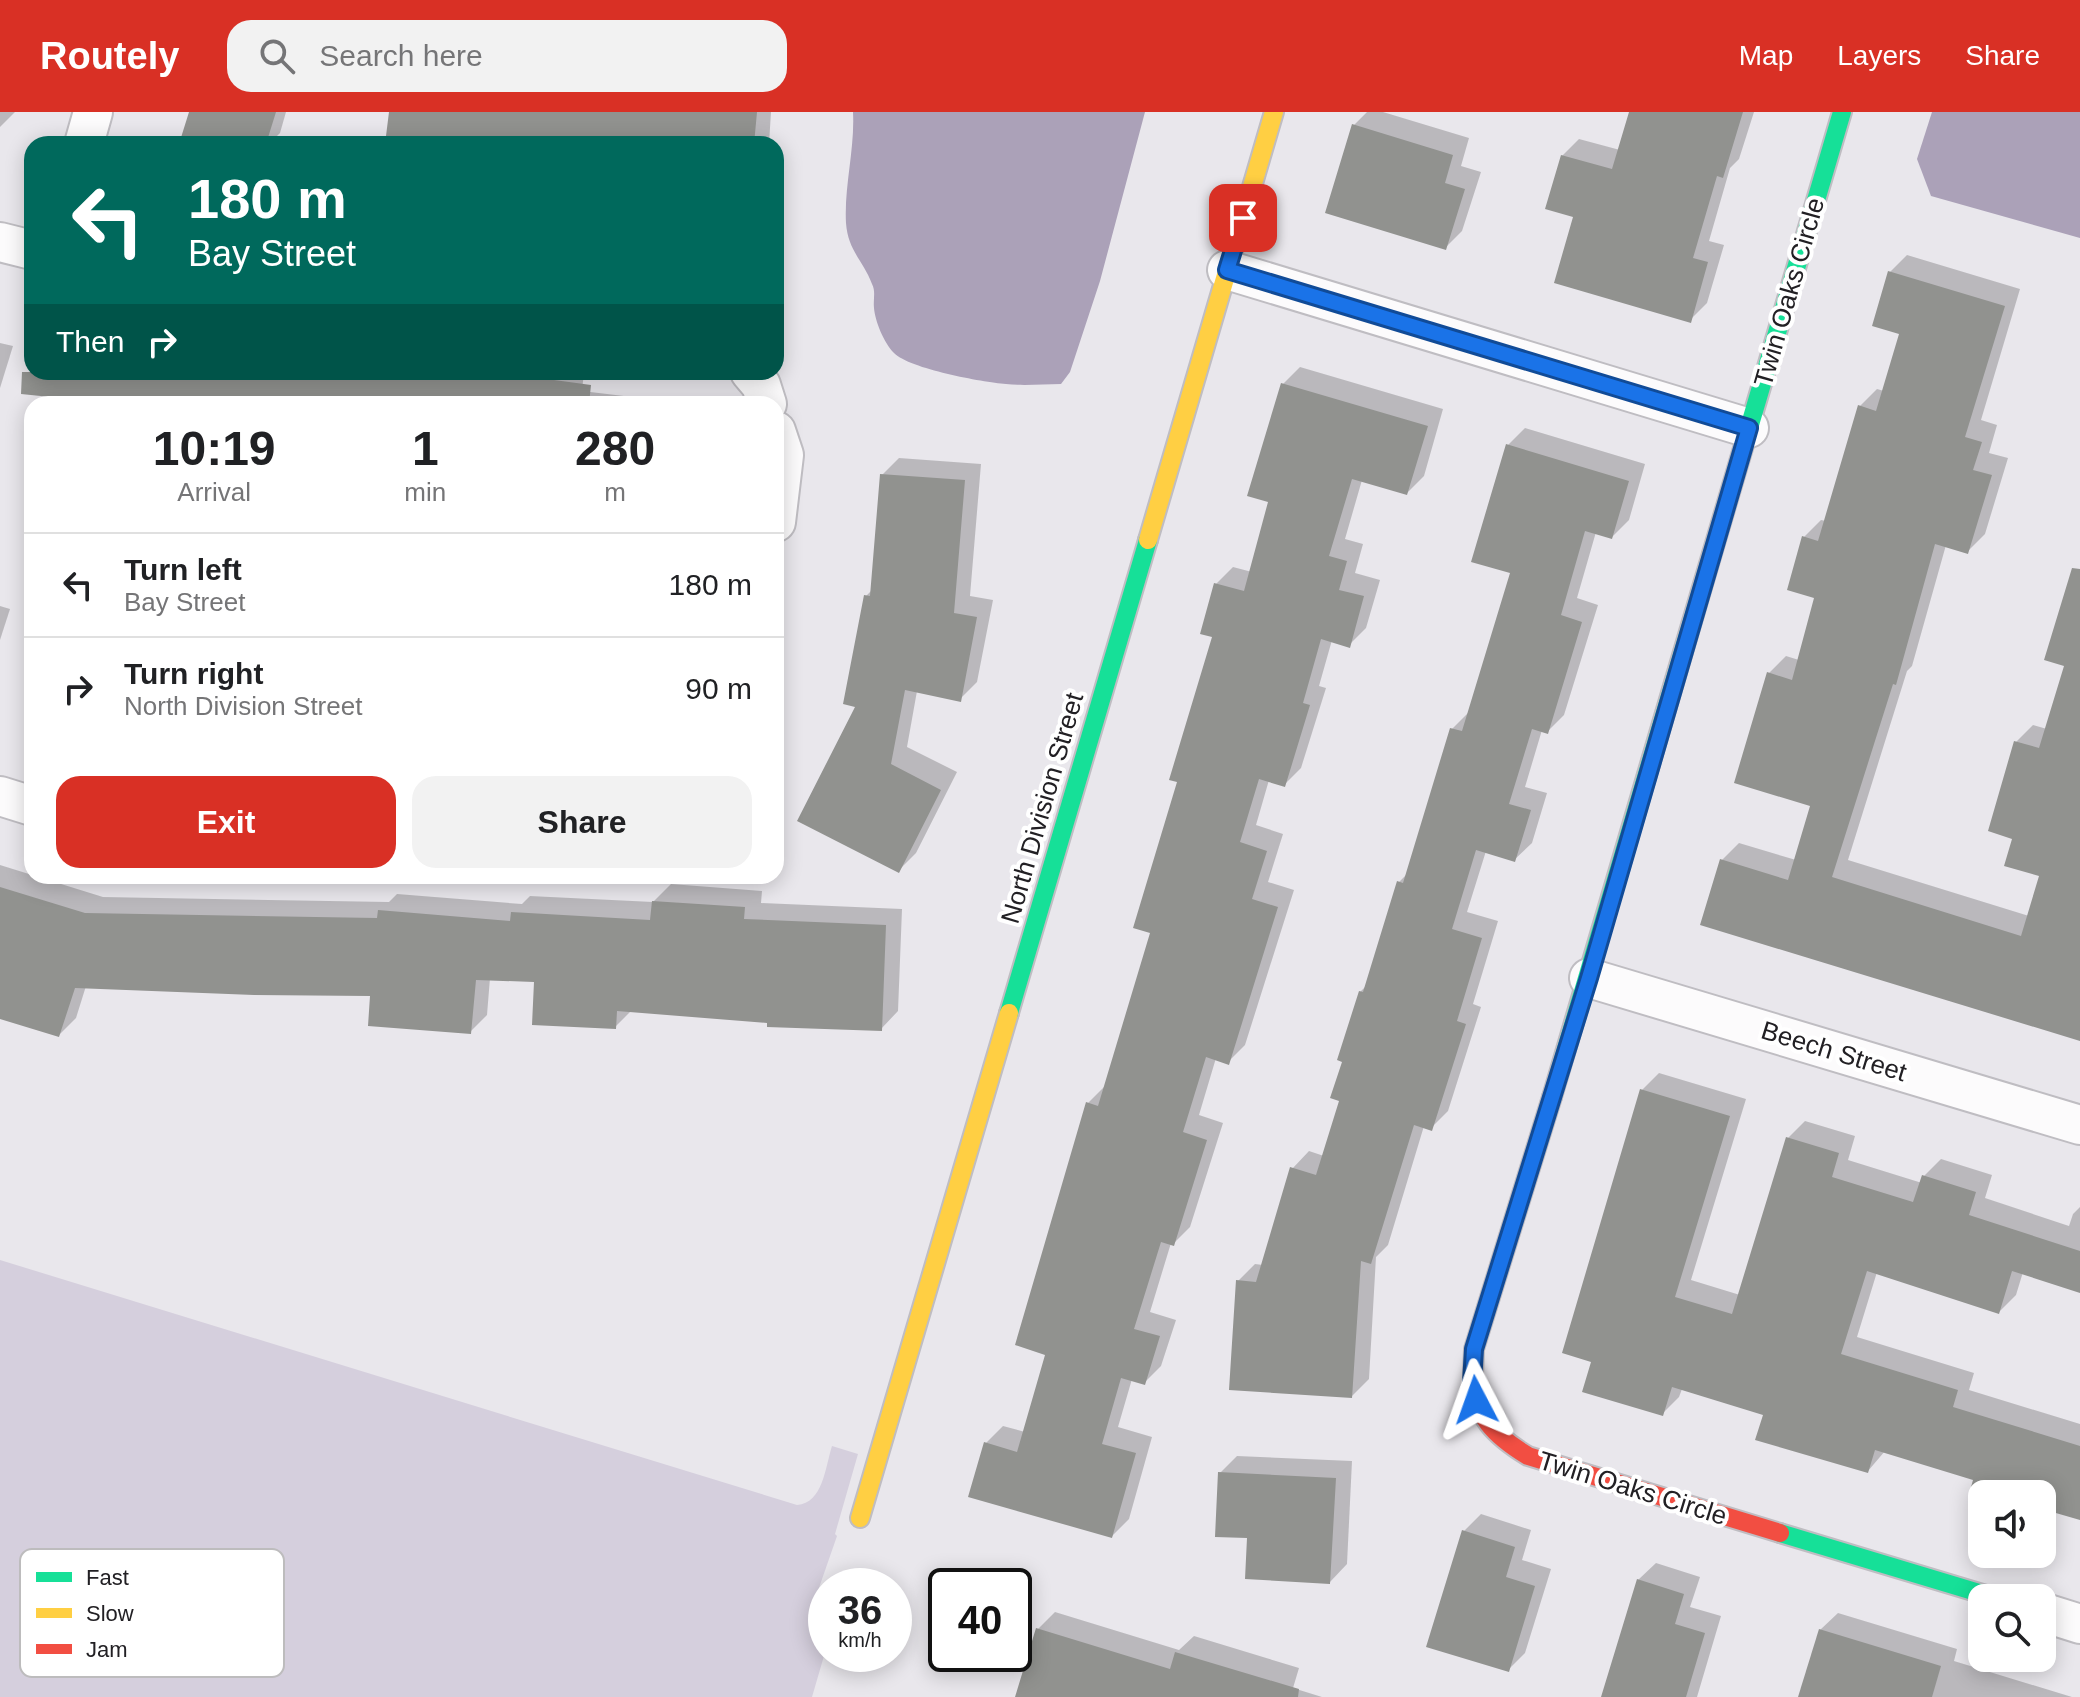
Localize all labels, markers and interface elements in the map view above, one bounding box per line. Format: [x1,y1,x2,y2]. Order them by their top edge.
search box [227,20,787,92]
icon: search [255,34,299,78]
text: Routely [40,35,179,77]
text: Search here [319,39,483,72]
text: Map [1739,40,1793,71]
text: Layers [1837,40,1921,71]
text: Share [1965,40,2040,71]
text: 180 m [188,167,347,230]
icon: left [56,168,160,272]
pin [1209,184,1277,252]
street label: Twin Oaks Circle [1748,194,1830,390]
icon: arrive [1221,196,1265,240]
text: Bay Street [188,233,356,274]
icon: right [140,320,184,364]
text: Then [56,325,124,358]
text: 10:19 [153,422,276,475]
text: 1 [412,422,439,475]
text: 280 [575,422,655,475]
text: Arrival [177,477,251,507]
text: min [404,477,446,507]
text: m [604,477,626,507]
text: Turn left [124,553,242,586]
icon: left [56,563,100,607]
text: 180 m [669,568,752,601]
text: Bay Street [124,587,245,617]
text: Turn right [124,657,263,690]
icon: right [56,667,100,711]
text: 90 m [685,672,752,705]
street label: North Division Street [995,689,1089,927]
text: North Division Street [124,691,362,721]
button: Exit [56,776,396,868]
button: Share [412,776,752,868]
street label: Beech Street [1758,1015,1911,1088]
position arrow [1434,1358,1518,1442]
street label: Twin Oaks Circle [1535,1445,1731,1531]
map controls [1968,1480,2056,1672]
button: sound [1968,1480,2056,1568]
legend [20,1549,284,1677]
text: Fast [86,1565,129,1590]
speed limit sign: 40 [928,1568,1032,1672]
button: search [1968,1584,2056,1672]
text: 36 [838,1588,882,1632]
text: Slow [86,1601,134,1626]
text: km/h [838,1629,882,1651]
text: Jam [86,1637,128,1662]

